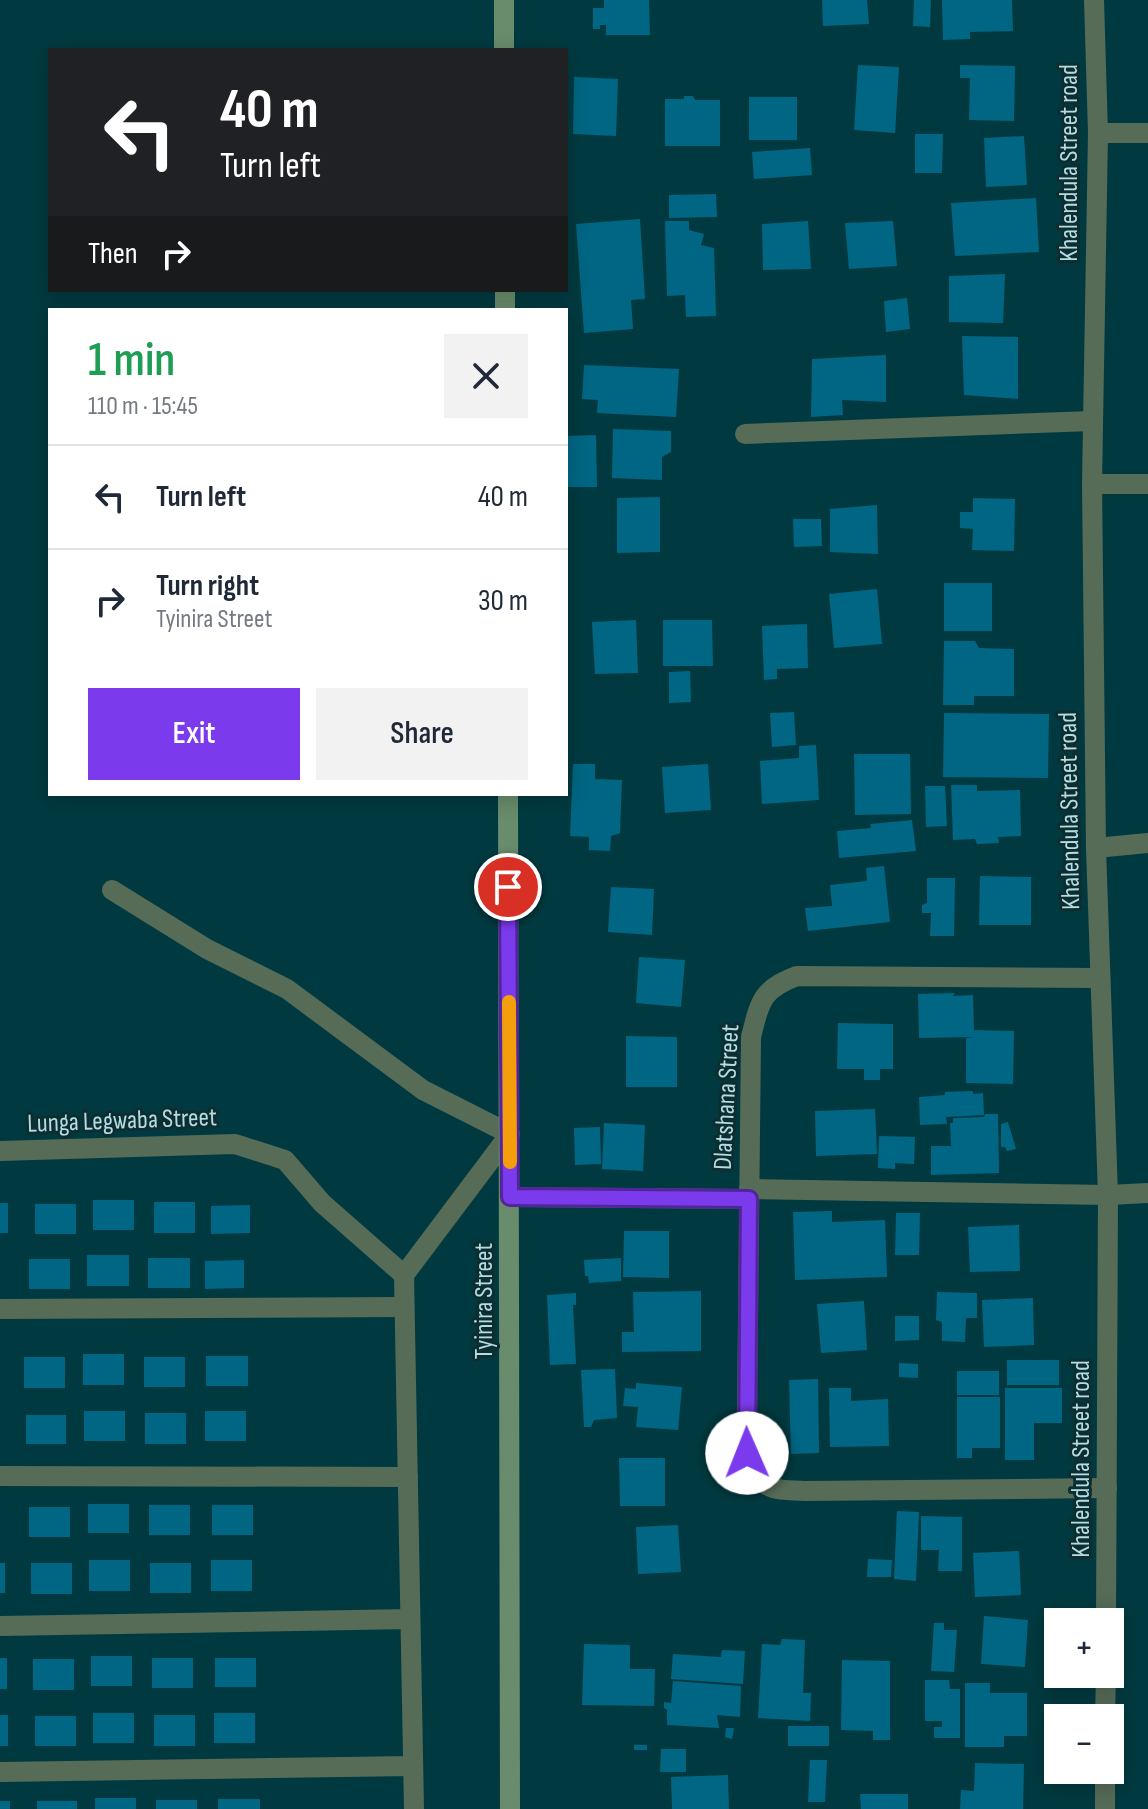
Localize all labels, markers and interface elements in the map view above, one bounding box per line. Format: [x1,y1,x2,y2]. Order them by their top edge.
street label: Khalendula Street road [1054,64,1085,262]
text: 40 m [220,77,319,144]
icon: left [88,80,192,184]
text: Turn left [220,145,321,188]
icon: right [154,232,198,276]
text: Then [88,236,138,272]
text: 1 min [88,332,175,389]
button: close [444,334,528,418]
text: 110 m · 15:45 [88,391,198,422]
icon: left [88,475,132,519]
text: Turn left [156,479,246,515]
text: 40 m [478,479,528,515]
text: Turn right [156,568,259,604]
icon: right [88,579,132,623]
text: 30 m [478,583,528,619]
text: Tyinira Street [156,604,272,635]
button: Exit [88,688,300,780]
button: Share [316,688,528,780]
street label: Khalendula Street road [1053,712,1087,910]
pin [474,853,542,921]
icon: arrive [486,865,530,909]
street label: Dlatshana Street [708,1023,746,1171]
street label: Lunga Legwaba Street [27,1102,217,1140]
street label: Tyinira Street [469,1243,500,1359]
street label: Khalendula Street road [1066,1360,1097,1558]
position arrow [705,1411,789,1495]
map controls [1044,1608,1124,1784]
button: + [1044,1608,1124,1688]
button: − [1044,1704,1124,1784]

